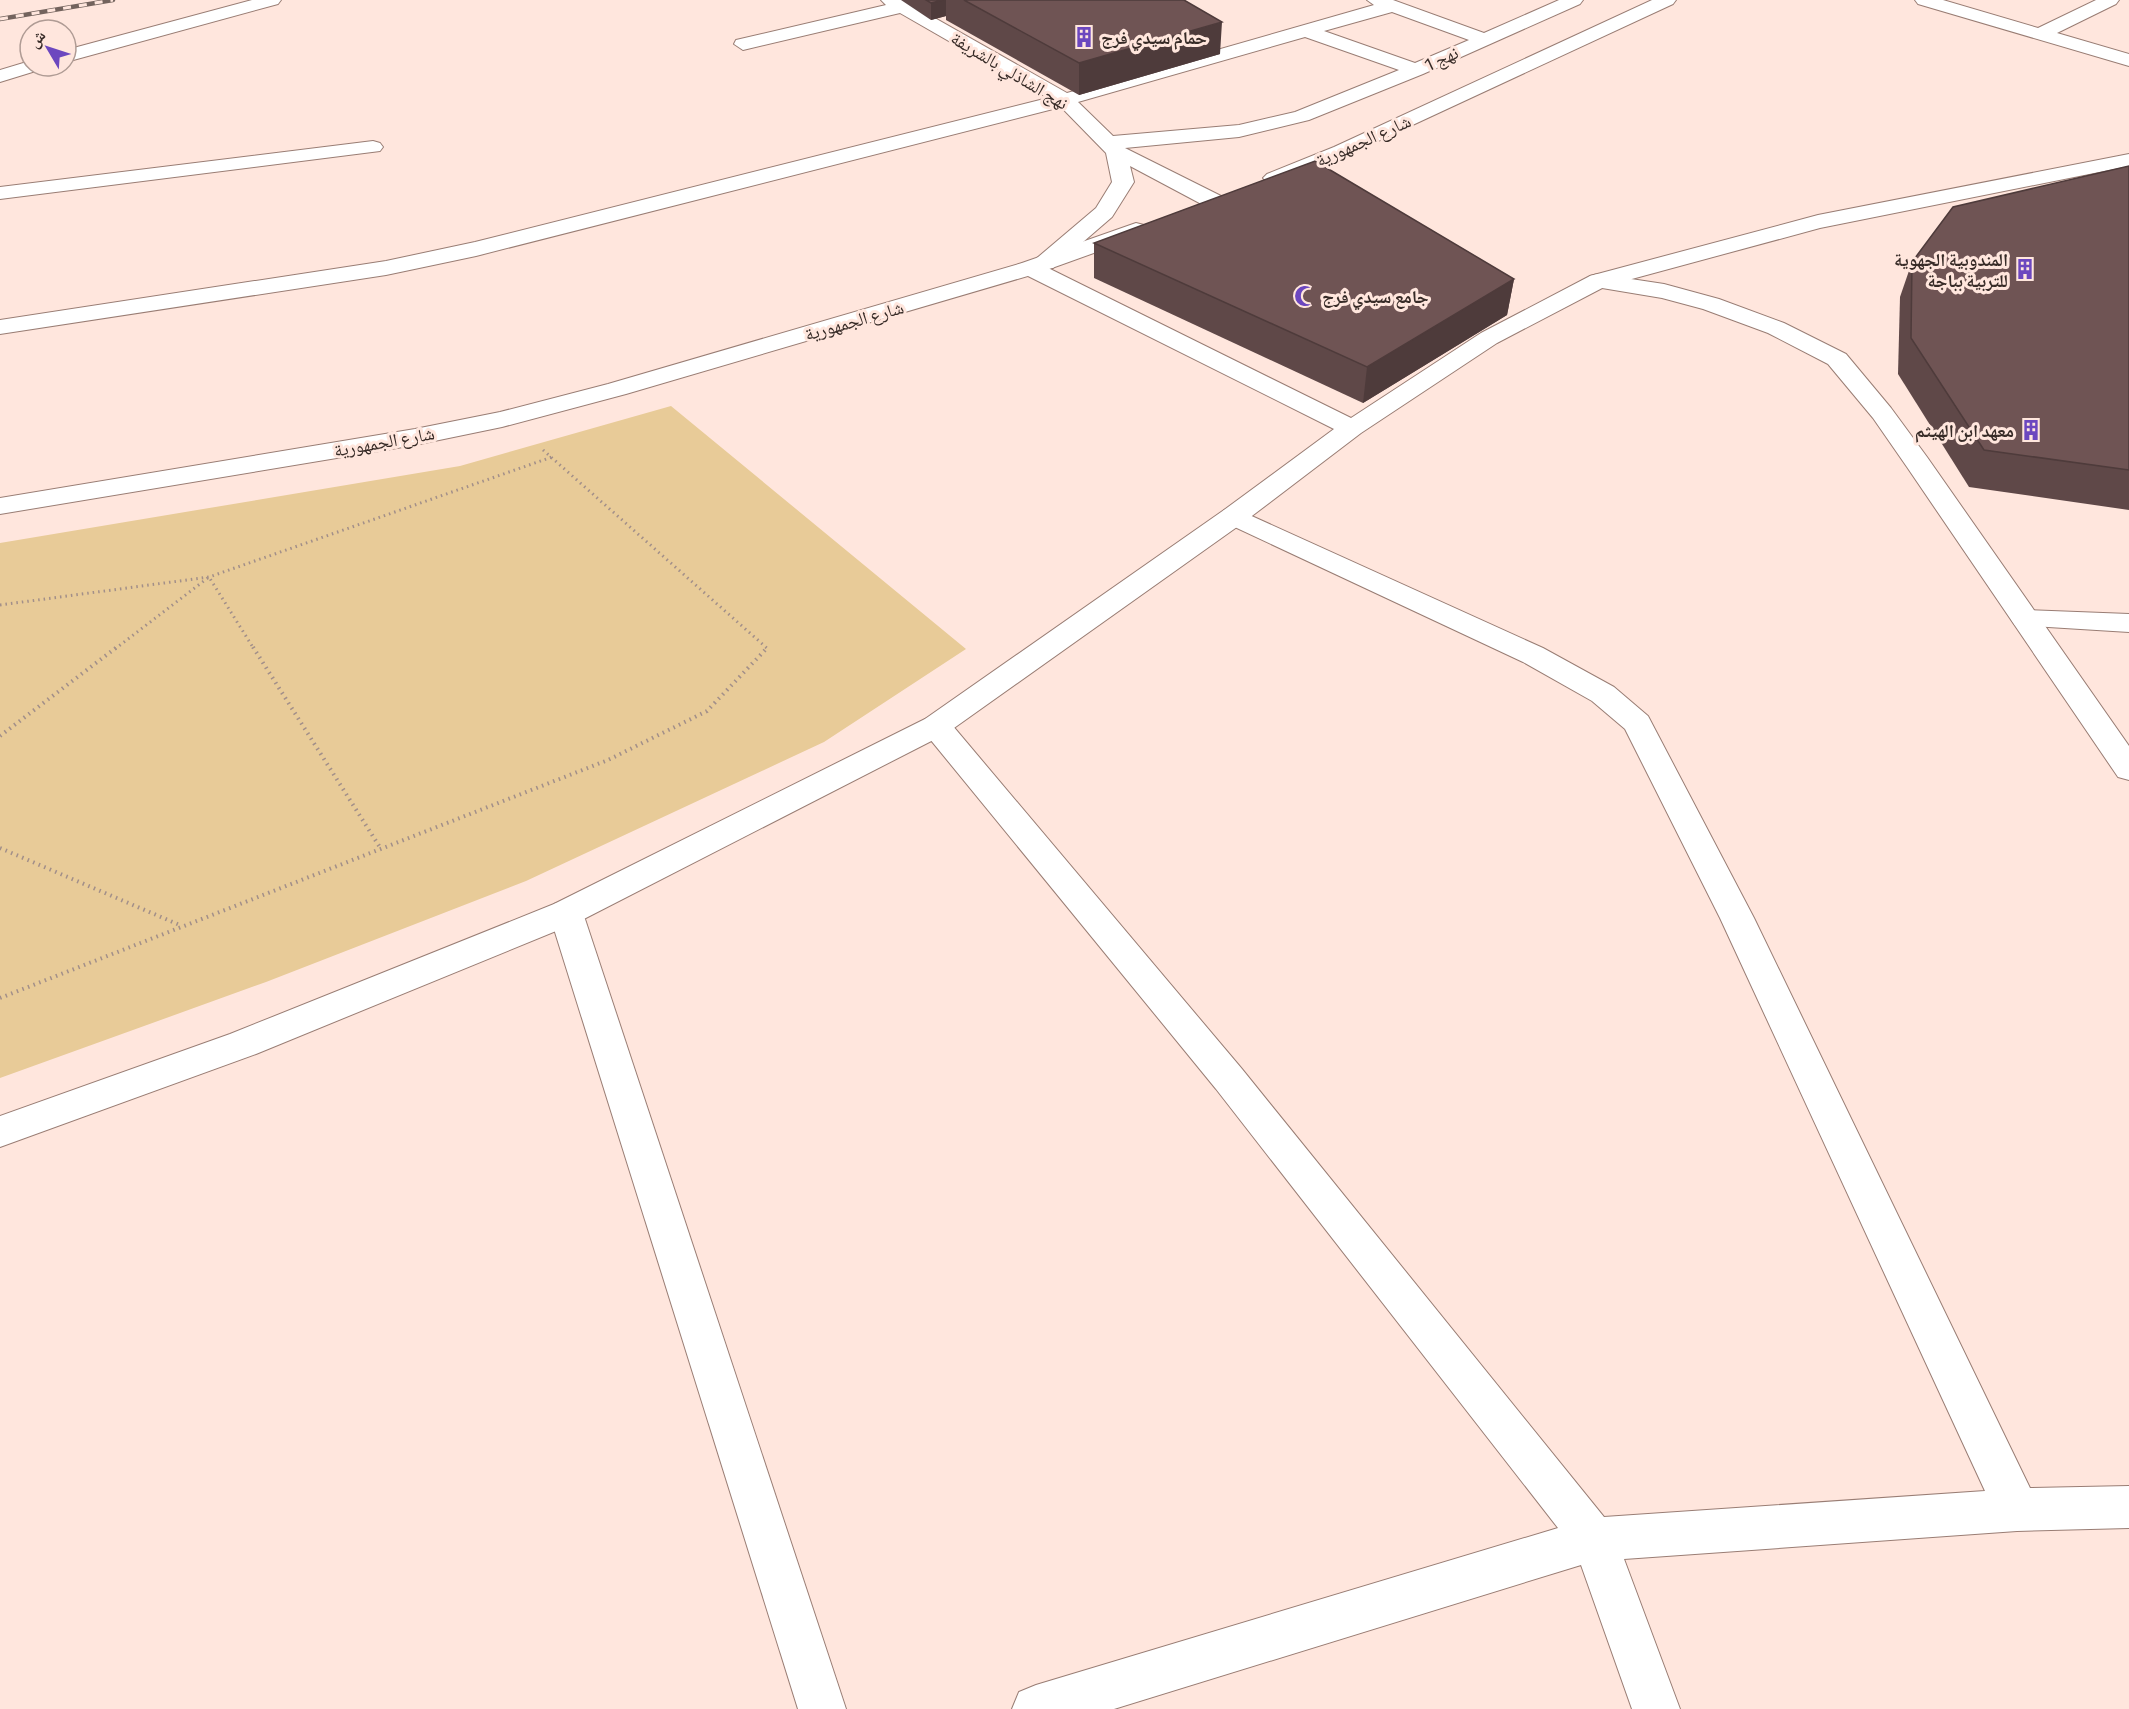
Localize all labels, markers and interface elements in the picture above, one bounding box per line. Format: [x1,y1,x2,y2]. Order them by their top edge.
north arrow [18,18,78,78]
building icon: حمام سيدي فرج [1072,25,1096,49]
text: ش [23,26,49,51]
street label: نهج الشاذلي بالشريفة [945,26,1073,118]
place label: حمام سيدي فرج [1101,26,1207,52]
street label: نهج 1 [1421,41,1462,77]
street label: شارع الجمهورية [1312,109,1414,172]
place label: المندوبية الجهوية للتربية بباجة [1894,248,2008,292]
building icon: المندوبية الجهوية للتربية بباجة [2013,257,2037,281]
mosque icon: جامع سيدي فرج [1293,284,1317,308]
place label: جامع سيدي فرج [1322,285,1429,311]
street label: شارع الجمهورية [802,295,906,346]
building icon: معهد ابن الهيثم [2019,418,2043,442]
place label: معهد ابن الهيثم [1915,419,2014,443]
street label: شارع الجمهورية [332,421,436,462]

